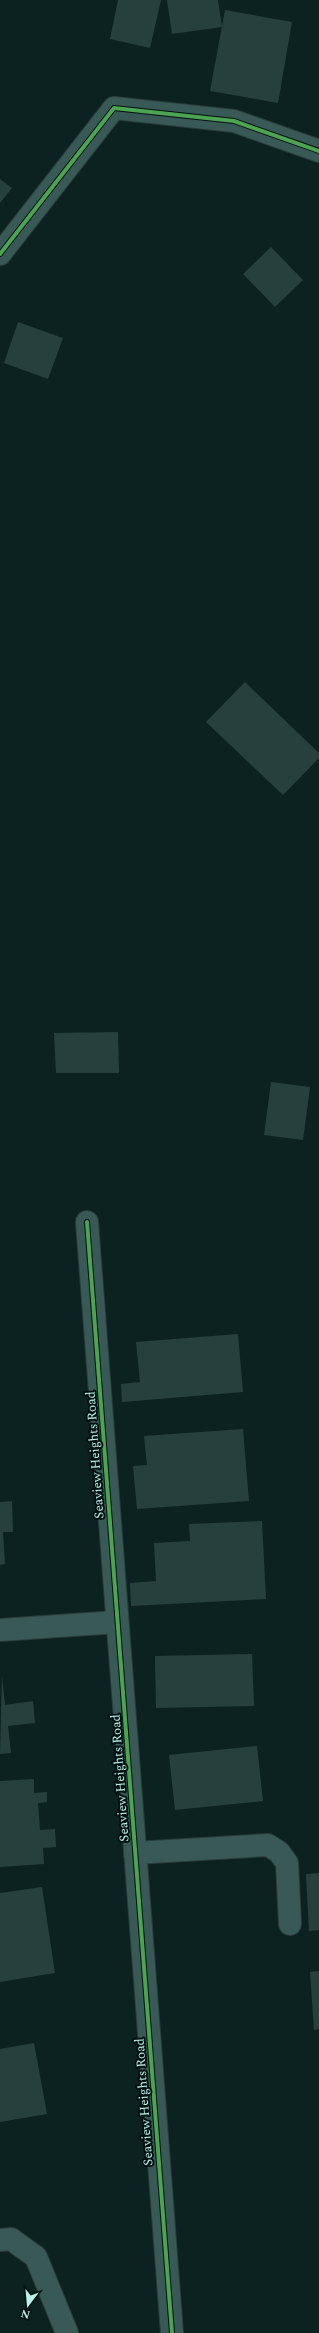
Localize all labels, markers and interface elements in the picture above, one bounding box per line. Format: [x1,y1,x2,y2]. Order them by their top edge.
street label: Seaview Heights Road [81,1391,109,1519]
street label: Seaview Heights Road [106,1714,134,1842]
street label: Seaview Heights Road [130,2038,158,2166]
north arrow [8,2285,48,2325]
text: N [19,2305,32,2324]

